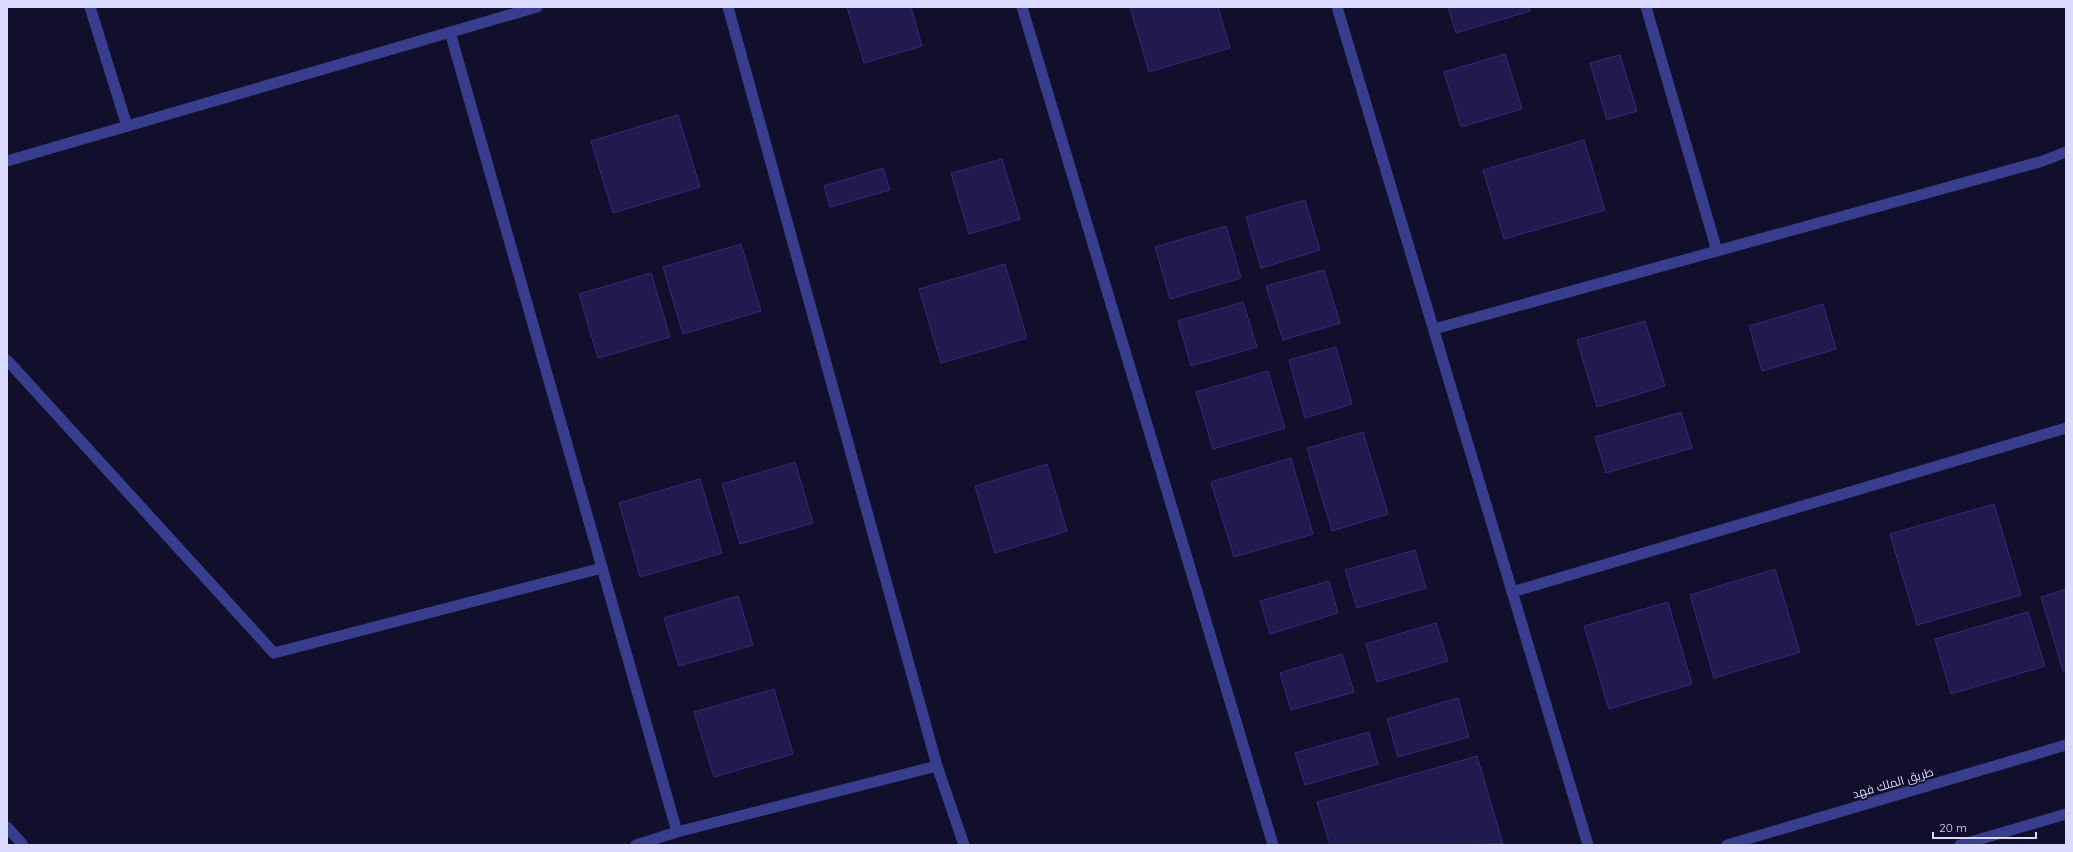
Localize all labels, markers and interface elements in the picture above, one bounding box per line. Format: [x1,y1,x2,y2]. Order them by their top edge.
street label: طريق الملك فهد [1851,764,1935,801]
scale bar [1933,814,2036,840]
text: 20 m [1939,820,1967,835]

